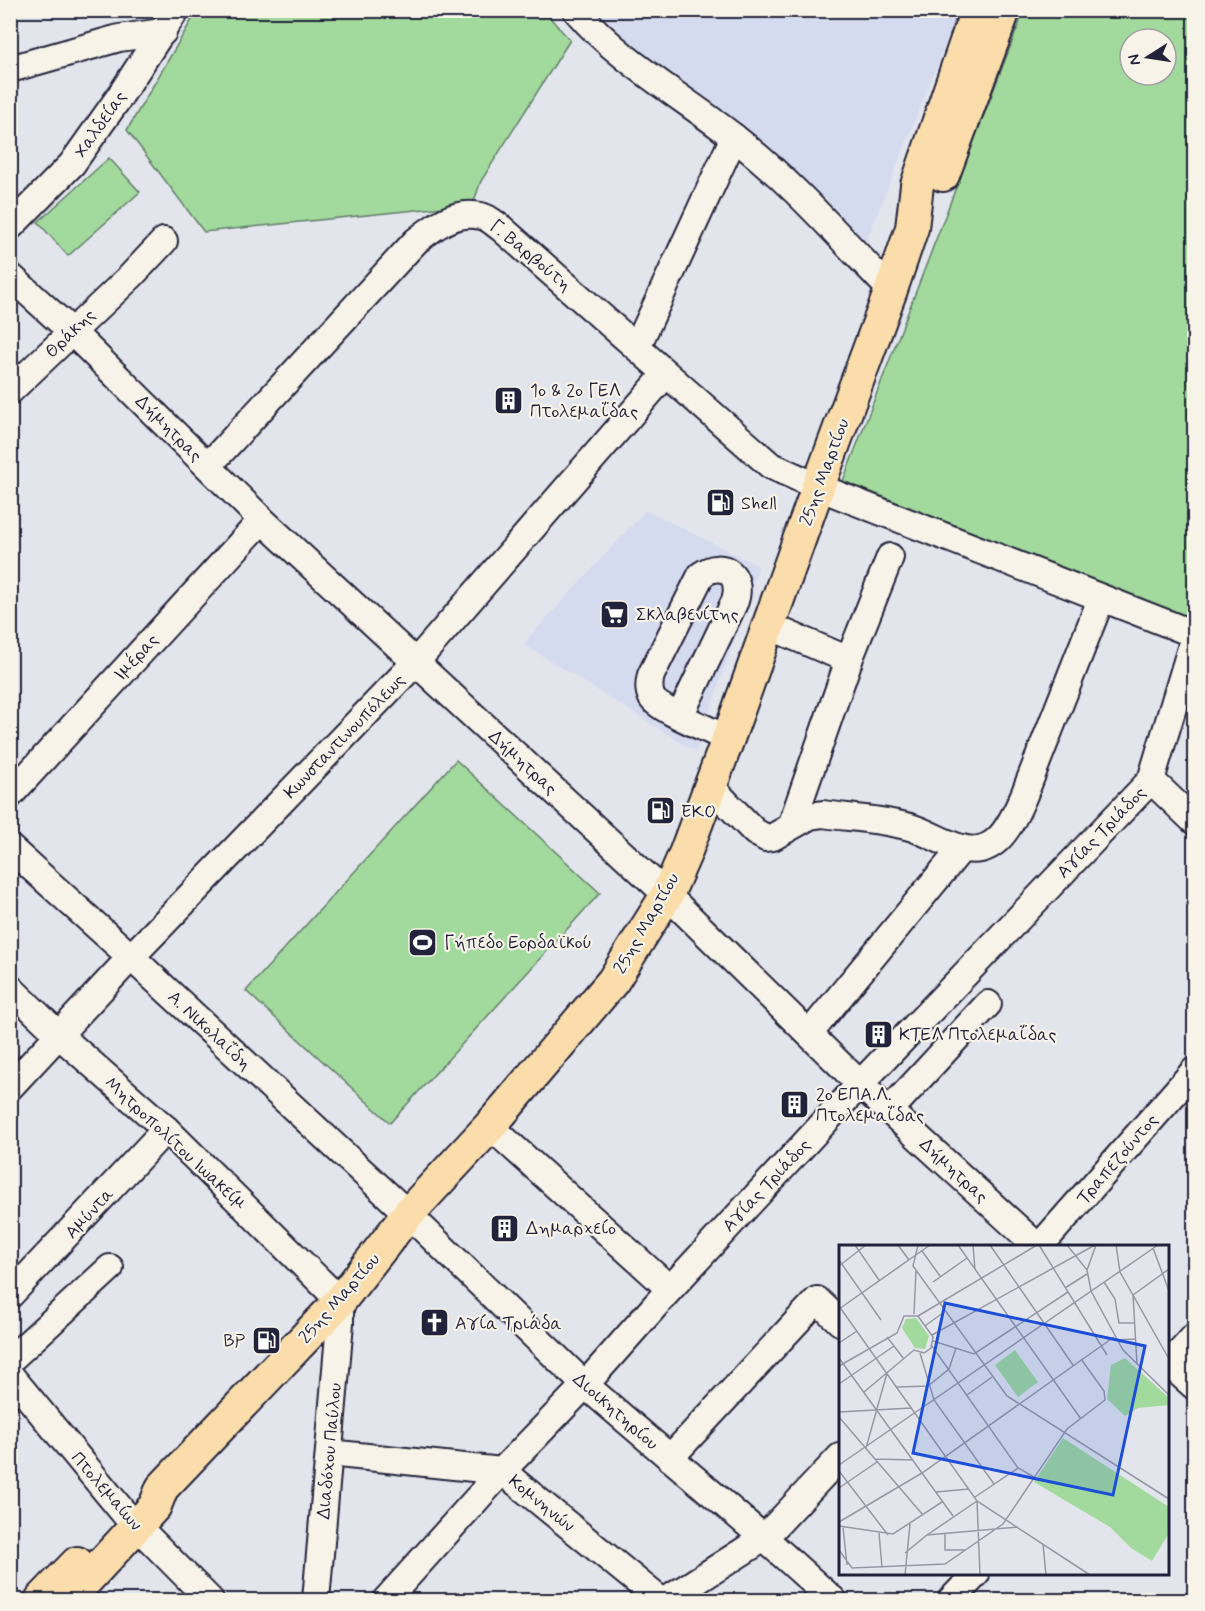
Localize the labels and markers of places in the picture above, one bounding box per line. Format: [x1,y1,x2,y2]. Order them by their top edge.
place label: 1ο & 2ο ΓΕΛ Πτολεμαΐδας [530,379,638,424]
building icon: 1ο & 2ο ΓΕΛ Πτολεμαΐδας [493,384,525,416]
fuel station icon: Shell [704,487,736,519]
place label: Shell [741,492,777,516]
supermarket icon: Σκλαβενίτης [599,598,631,630]
place label: Σκλαβενίτης [636,603,739,627]
fuel station icon: EKO [644,795,676,827]
place label: EKO [681,800,716,824]
sports icon: Γήπεδο Εορδαϊκού [407,926,439,958]
place label: Γήπεδο Εορδαϊκού [444,931,592,955]
building icon: ΚΤΕΛ Πτολεμαΐδας [862,1018,894,1050]
place label: ΚΤΕΛ Πτολεμαΐδας [899,1023,1057,1047]
place label: 2ο ΕΠΑ.Λ. Πτολεμαΐδας [816,1083,924,1128]
building icon: 2ο ΕΠΑ.Λ. Πτολεμαΐδας [779,1088,811,1120]
building icon: Δημαρχείο [489,1212,521,1244]
place label: Δημαρχείο [526,1217,616,1241]
church icon: Αγία Τριάδα [418,1307,450,1339]
place label: Αγία Τριάδα [455,1312,562,1336]
fuel station icon: BP [250,1324,282,1356]
place label: BP [223,1329,246,1353]

